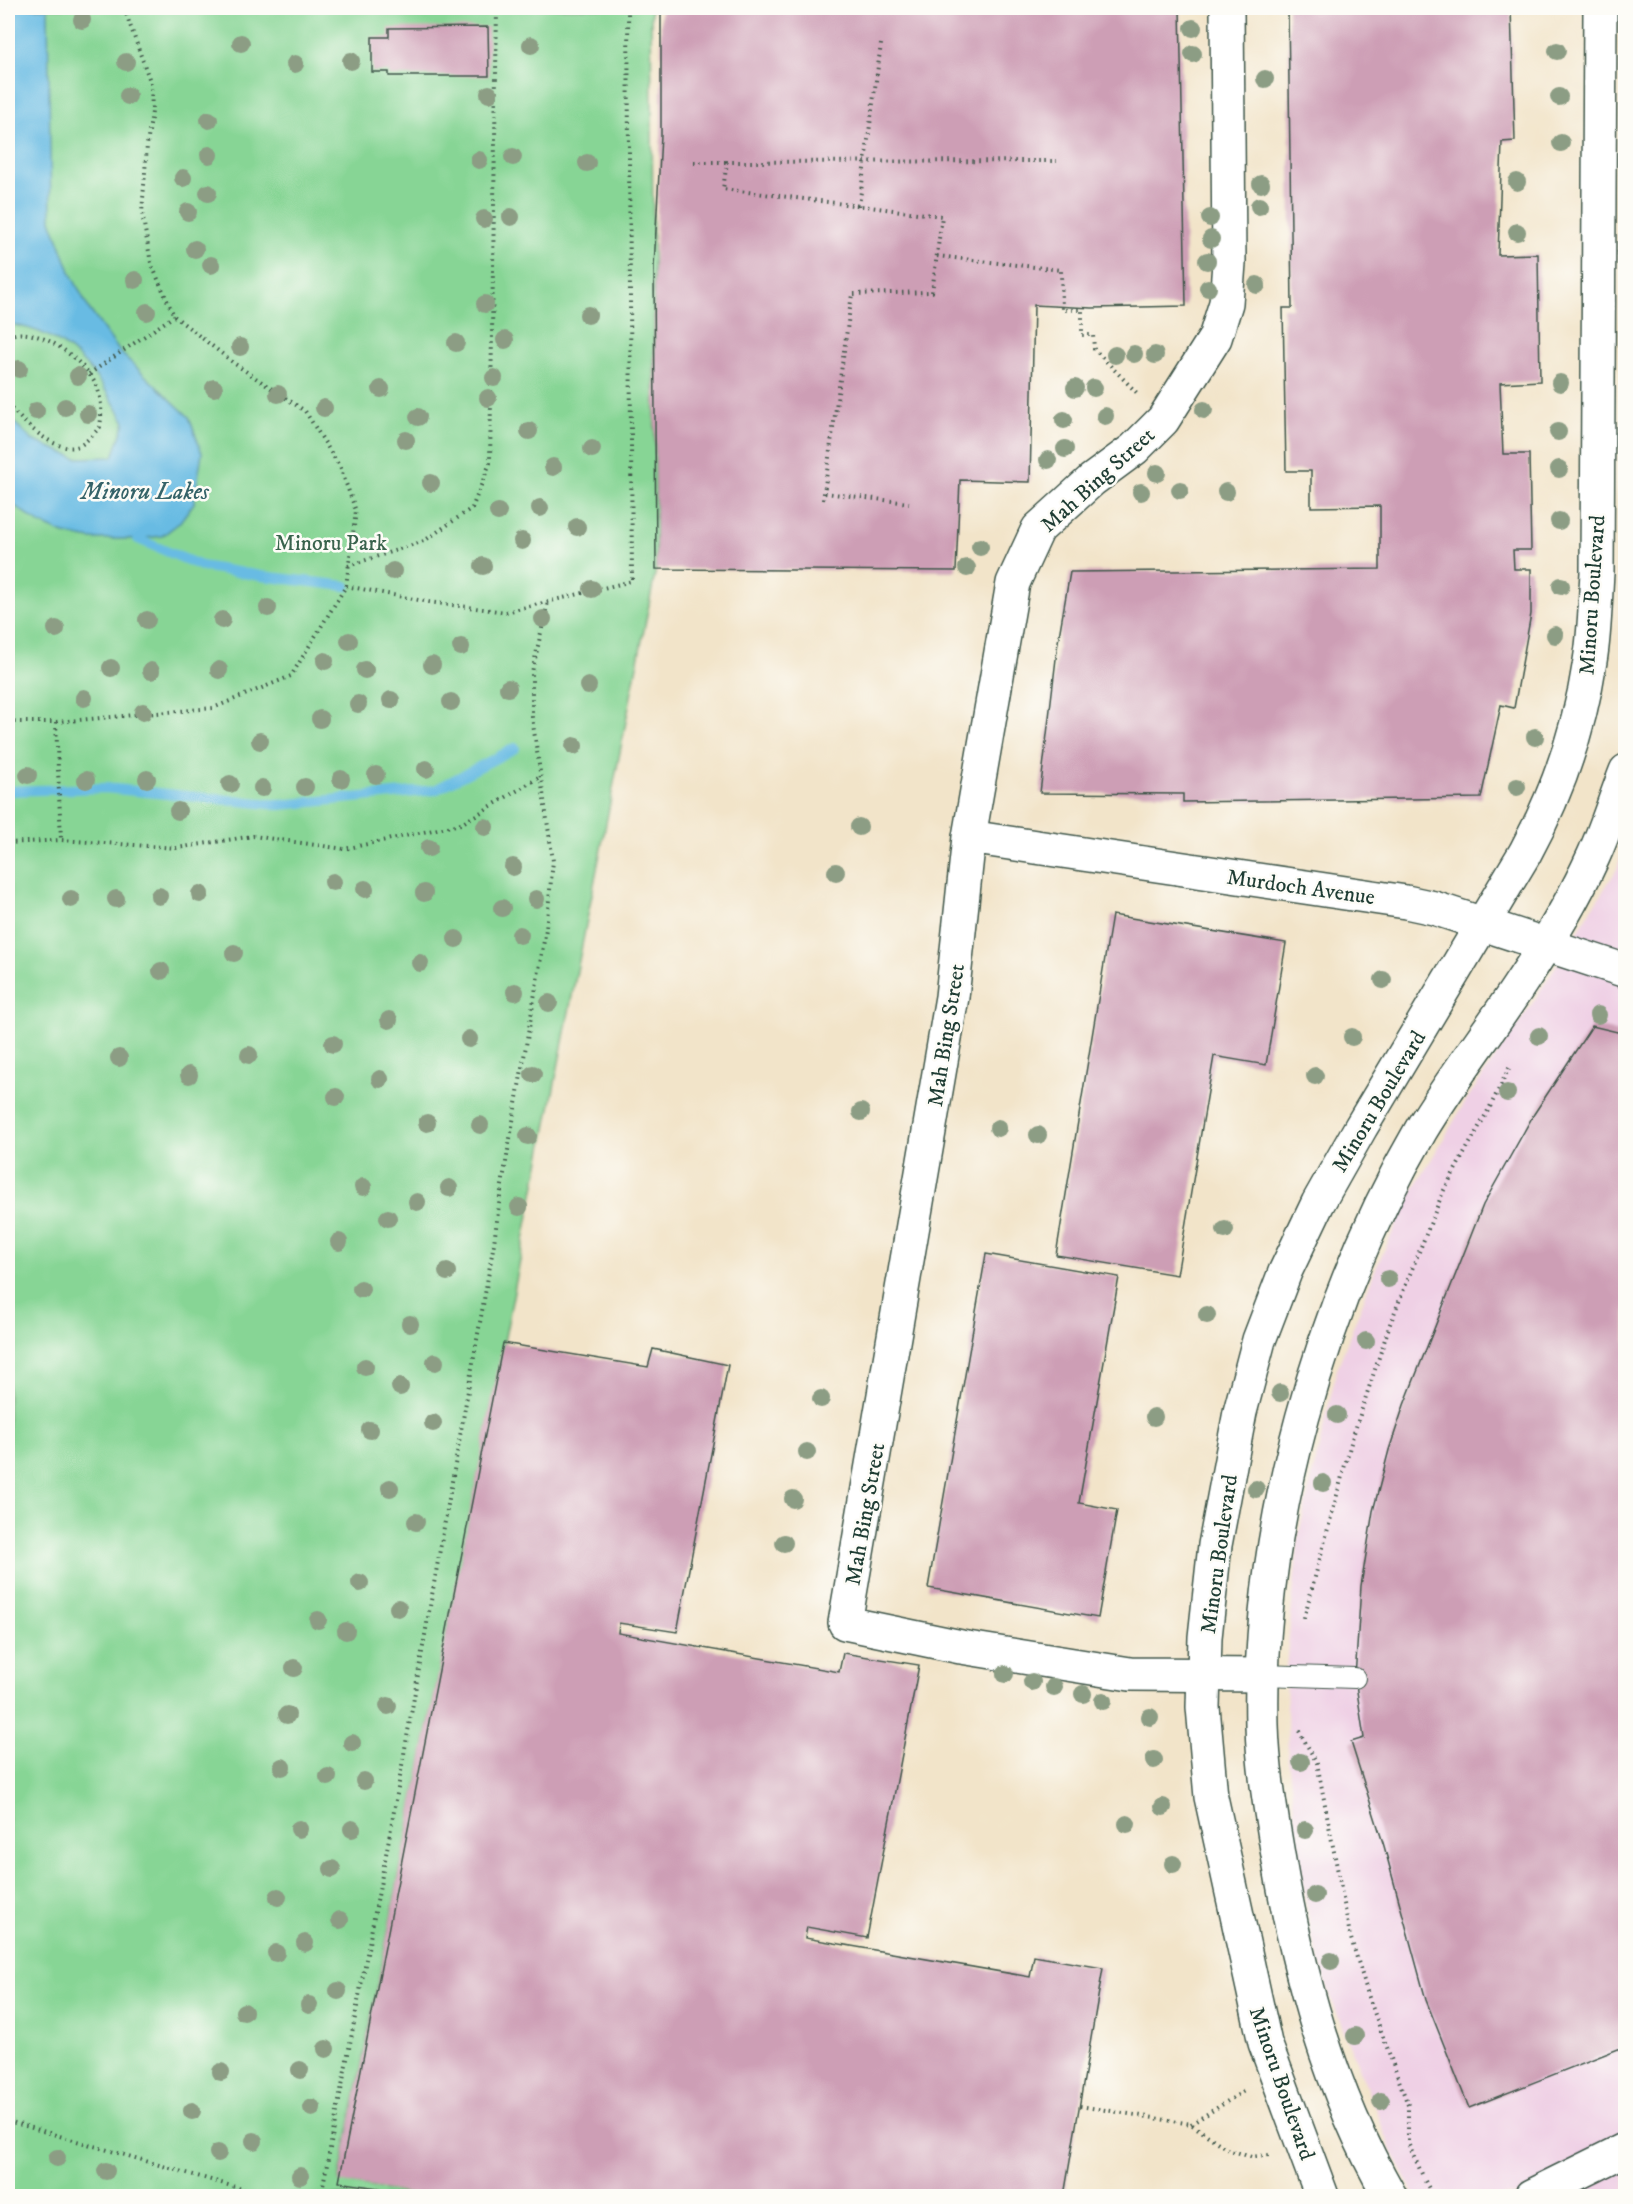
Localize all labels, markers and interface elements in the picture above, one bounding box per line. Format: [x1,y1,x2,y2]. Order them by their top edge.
street label: Mah Bing Street [1035,422,1161,538]
water label: Minoru Lakes [79,477,210,507]
street label: Minoru Boulevard [1573,514,1612,676]
park label: Minoru Park [275,530,387,557]
street label: Murdoch Avenue [1225,864,1377,911]
street label: Mah Bing Street [922,962,971,1109]
street label: Minoru Boulevard [1326,1026,1432,1177]
street label: Mah Bing Street [840,1441,891,1588]
street label: Minoru Boulevard [1195,1473,1244,1635]
street label: Minoru Boulevard [1243,2003,1320,2164]

